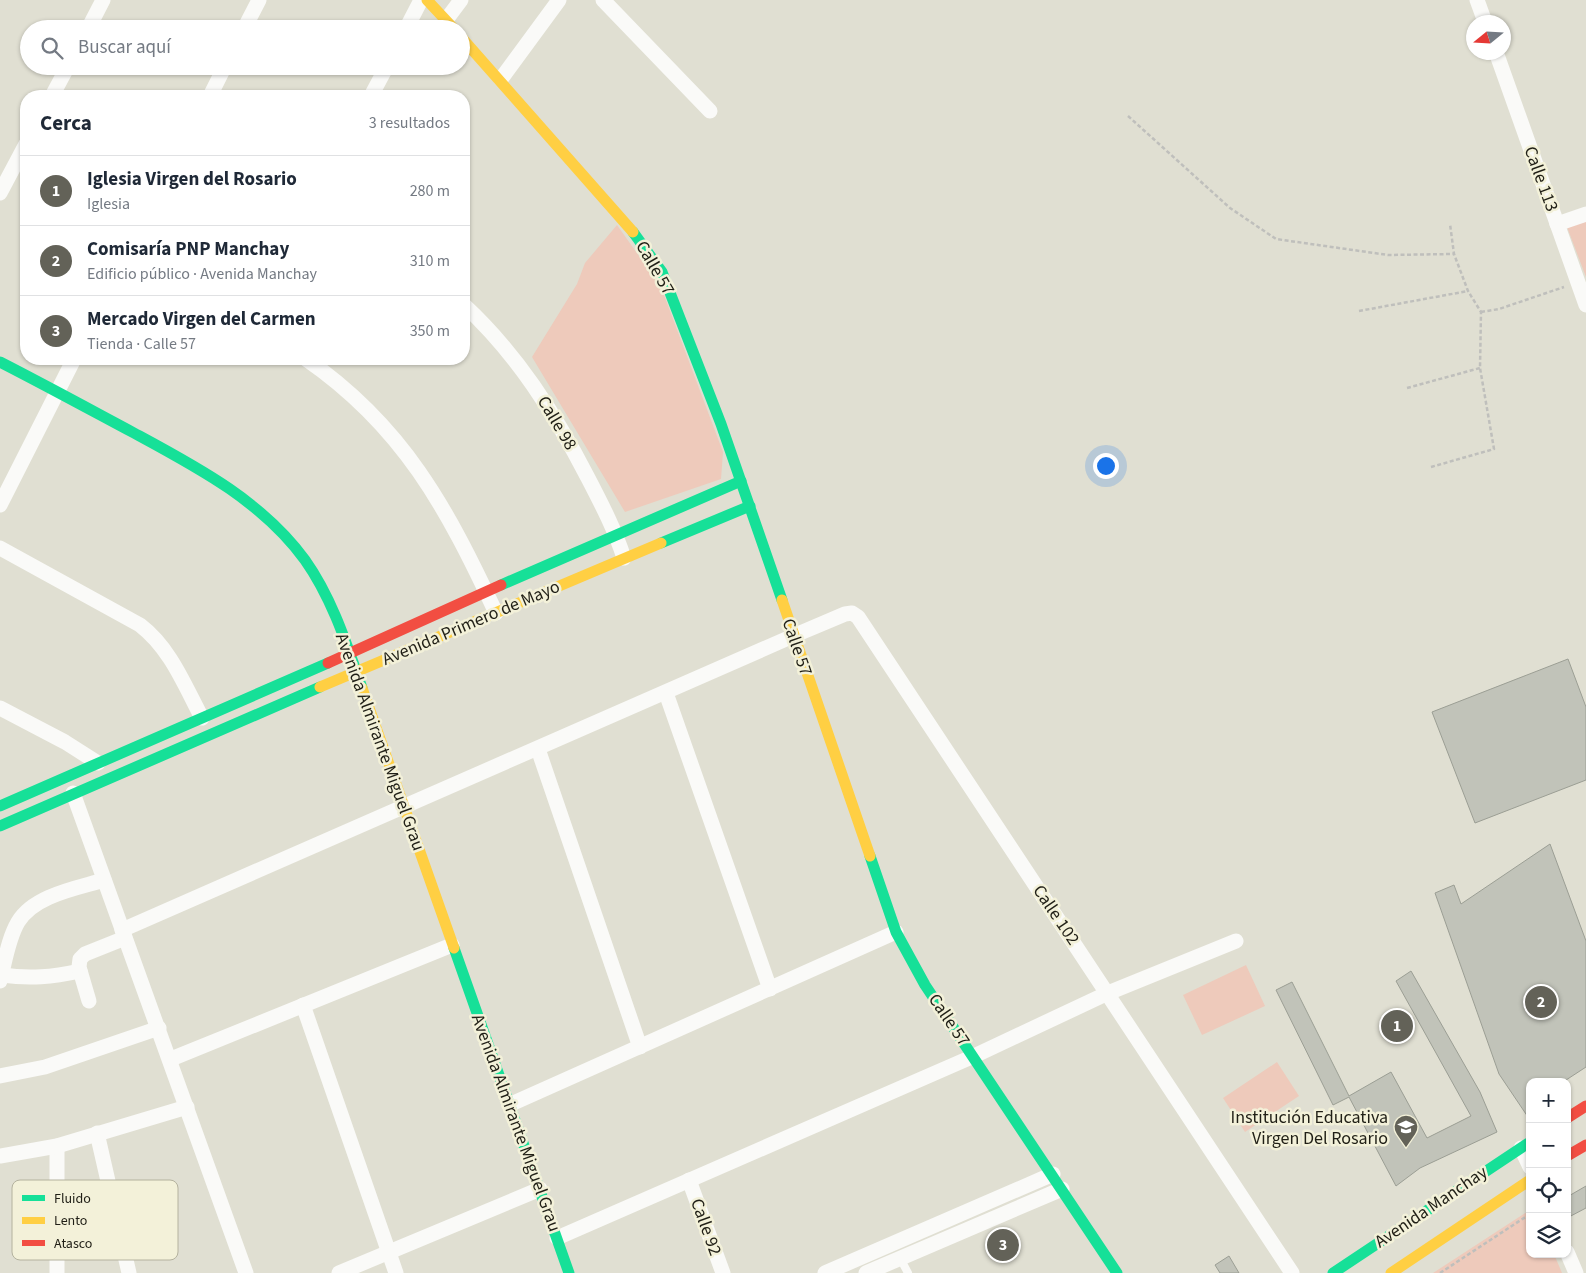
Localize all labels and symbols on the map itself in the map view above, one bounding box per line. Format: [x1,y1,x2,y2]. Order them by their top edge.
north arrow [1466,15,1511,60]
street label: Calle 113 [1518,143,1564,215]
street label: Calle 57 [629,236,681,300]
street label: Calle 98 [531,391,583,455]
your location [1093,453,1119,479]
street label: Avenida Primero de Mayo [378,574,564,672]
street label: Calle 57 [776,615,818,679]
street label: Avenida Almirante Miguel Grau [329,630,431,854]
street label: Calle 102 [1027,880,1085,950]
pin: 2 [1525,983,1557,1021]
street label: Calle 57 [922,989,976,1051]
pin: 1 [1381,1007,1413,1045]
street label: Avenida Almirante Miguel Grau [465,1011,567,1235]
place label: Institución Educativa Virgen Del Rosario [1230,1105,1388,1151]
school or university icon: Institución Educativa Virgen Del Rosario [1393,1114,1419,1148]
street label: Avenida Manchay [1370,1160,1493,1254]
legend [12,1180,178,1260]
text: Fluido [54,1189,91,1209]
street label: Calle 92 [684,1195,728,1259]
text: Lento [54,1211,87,1231]
pin: 3 [987,1226,1019,1264]
text: Atasco [54,1234,92,1254]

